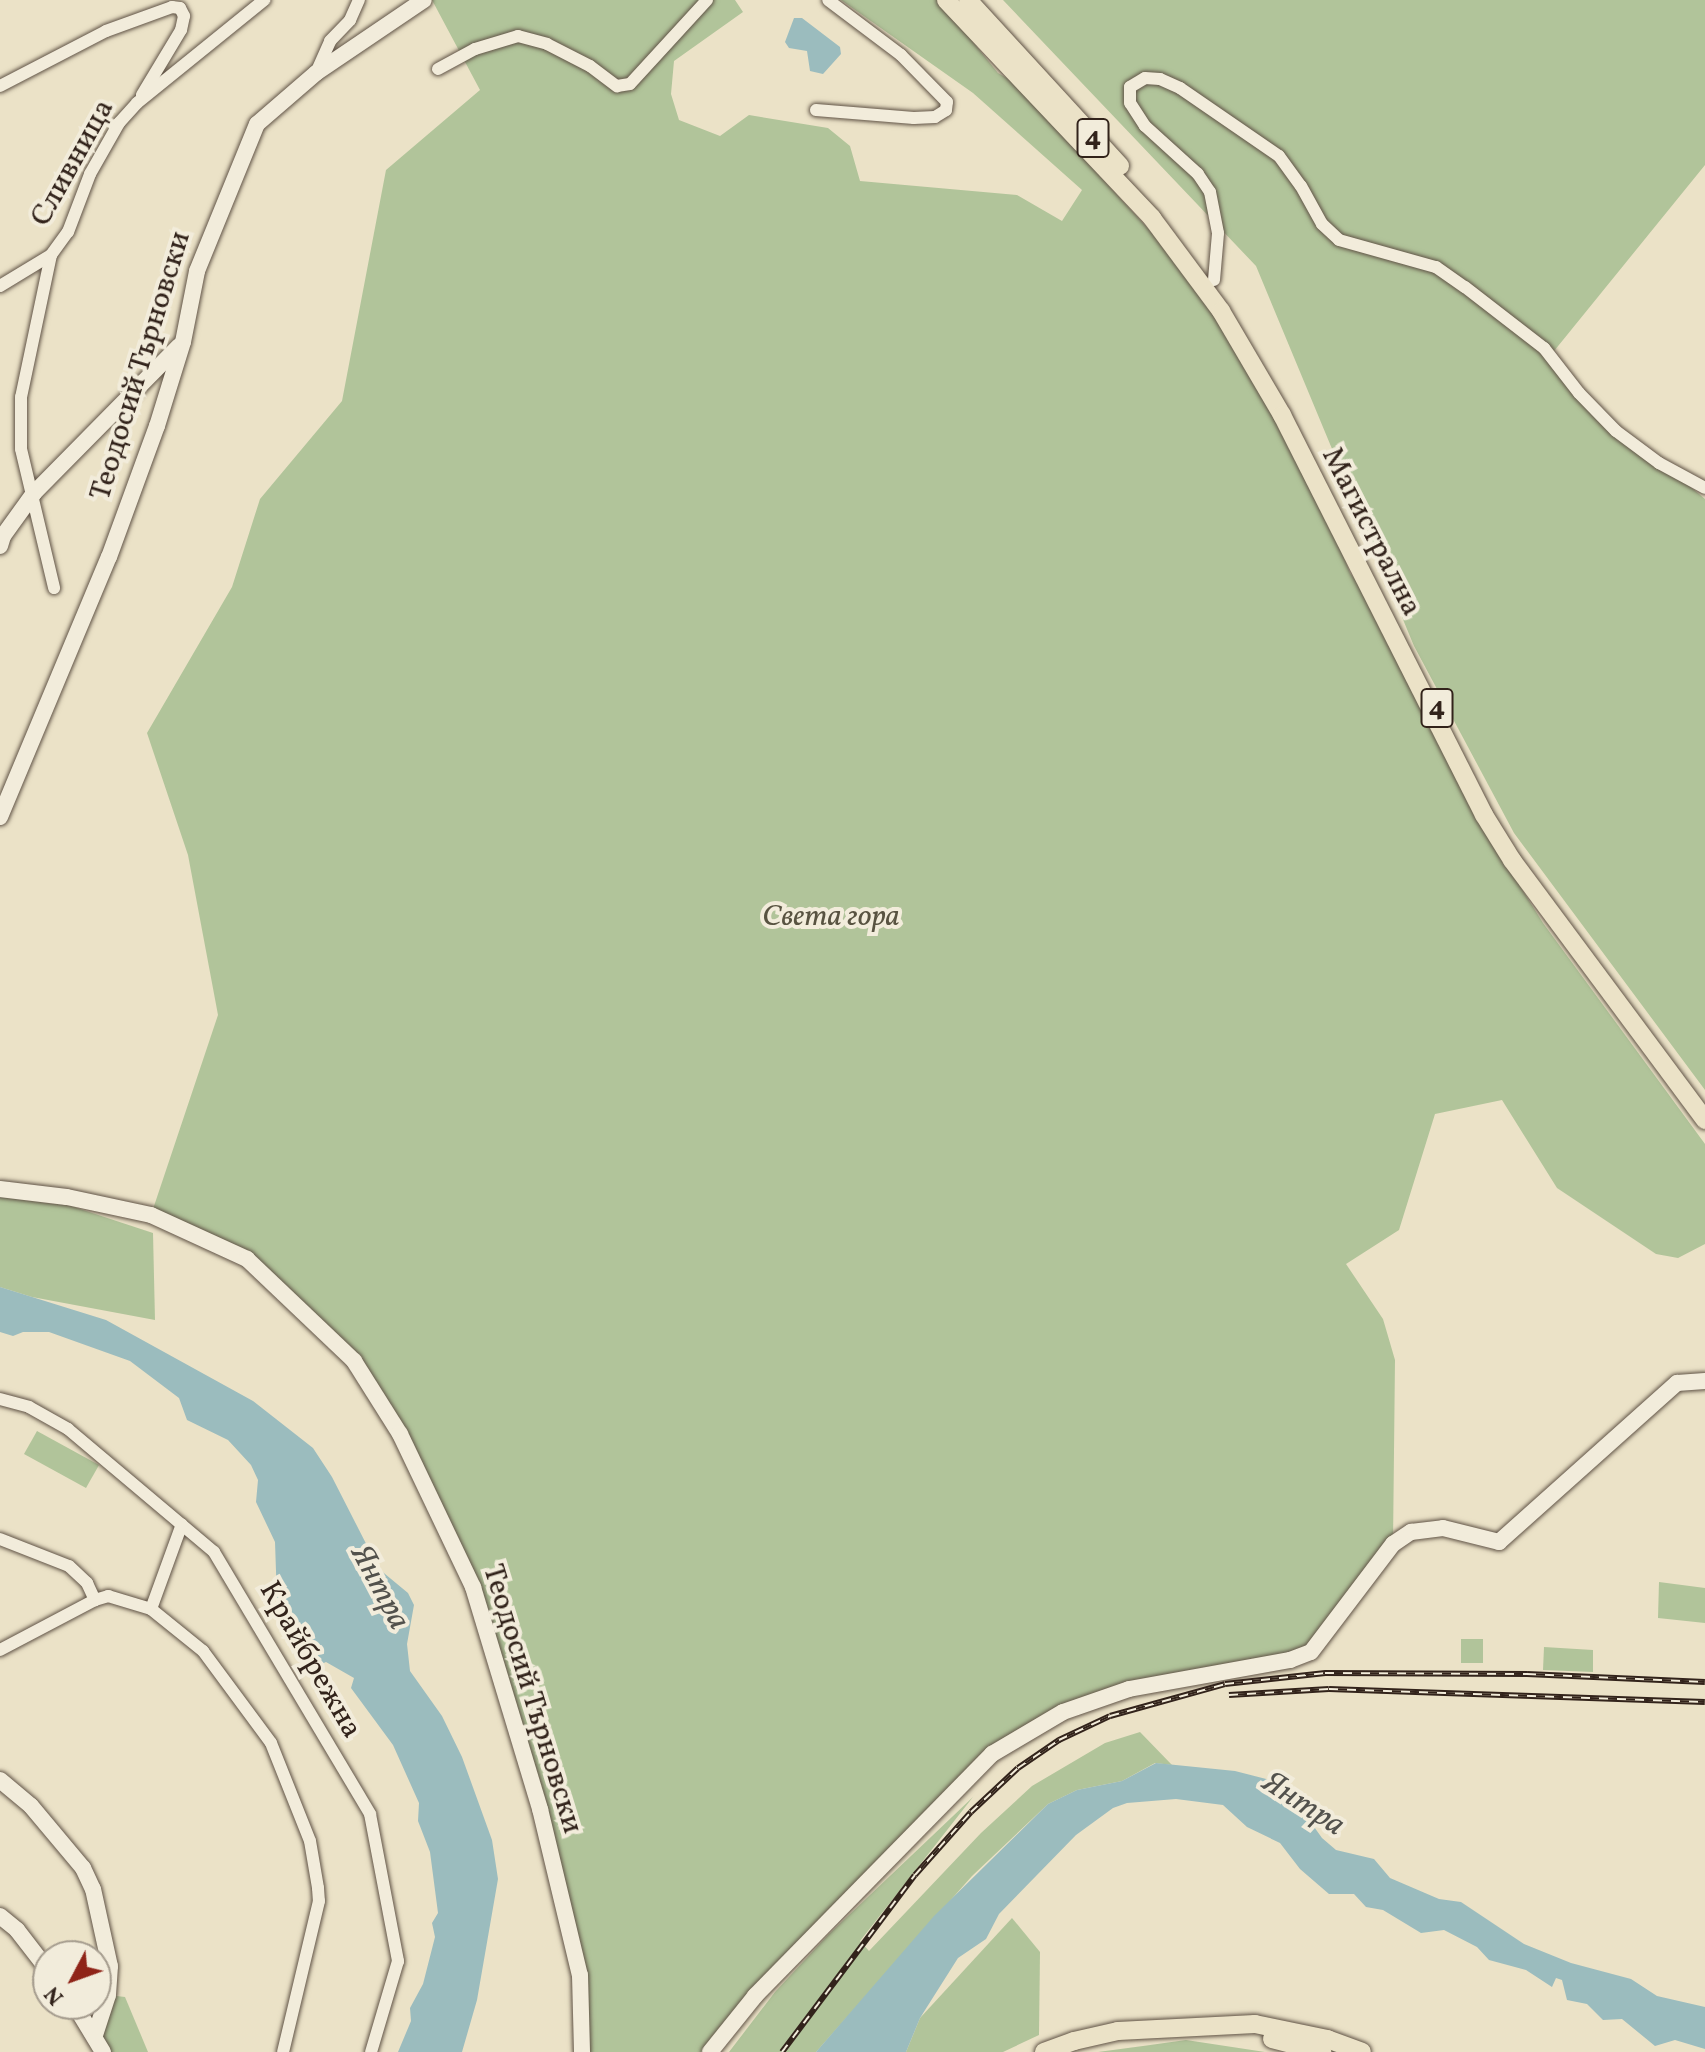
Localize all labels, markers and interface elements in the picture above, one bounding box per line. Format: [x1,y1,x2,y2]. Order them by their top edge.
street label: Сливница [23,93,123,233]
road number: 4 [1075,114,1111,162]
street label: Теодосий Търновски [83,227,199,505]
street label: Магистрална [1313,442,1429,622]
road number: 4 [1419,684,1455,732]
park label: Света гора [762,899,900,935]
water label: Янтра [341,1539,417,1637]
street label: Теодосий Търновски [474,1560,590,1838]
street label: Крайбрежна [251,1575,369,1745]
water label: Янтра [1255,1764,1351,1846]
north arrow [32,1940,112,2020]
text: N [38,1979,72,2011]

